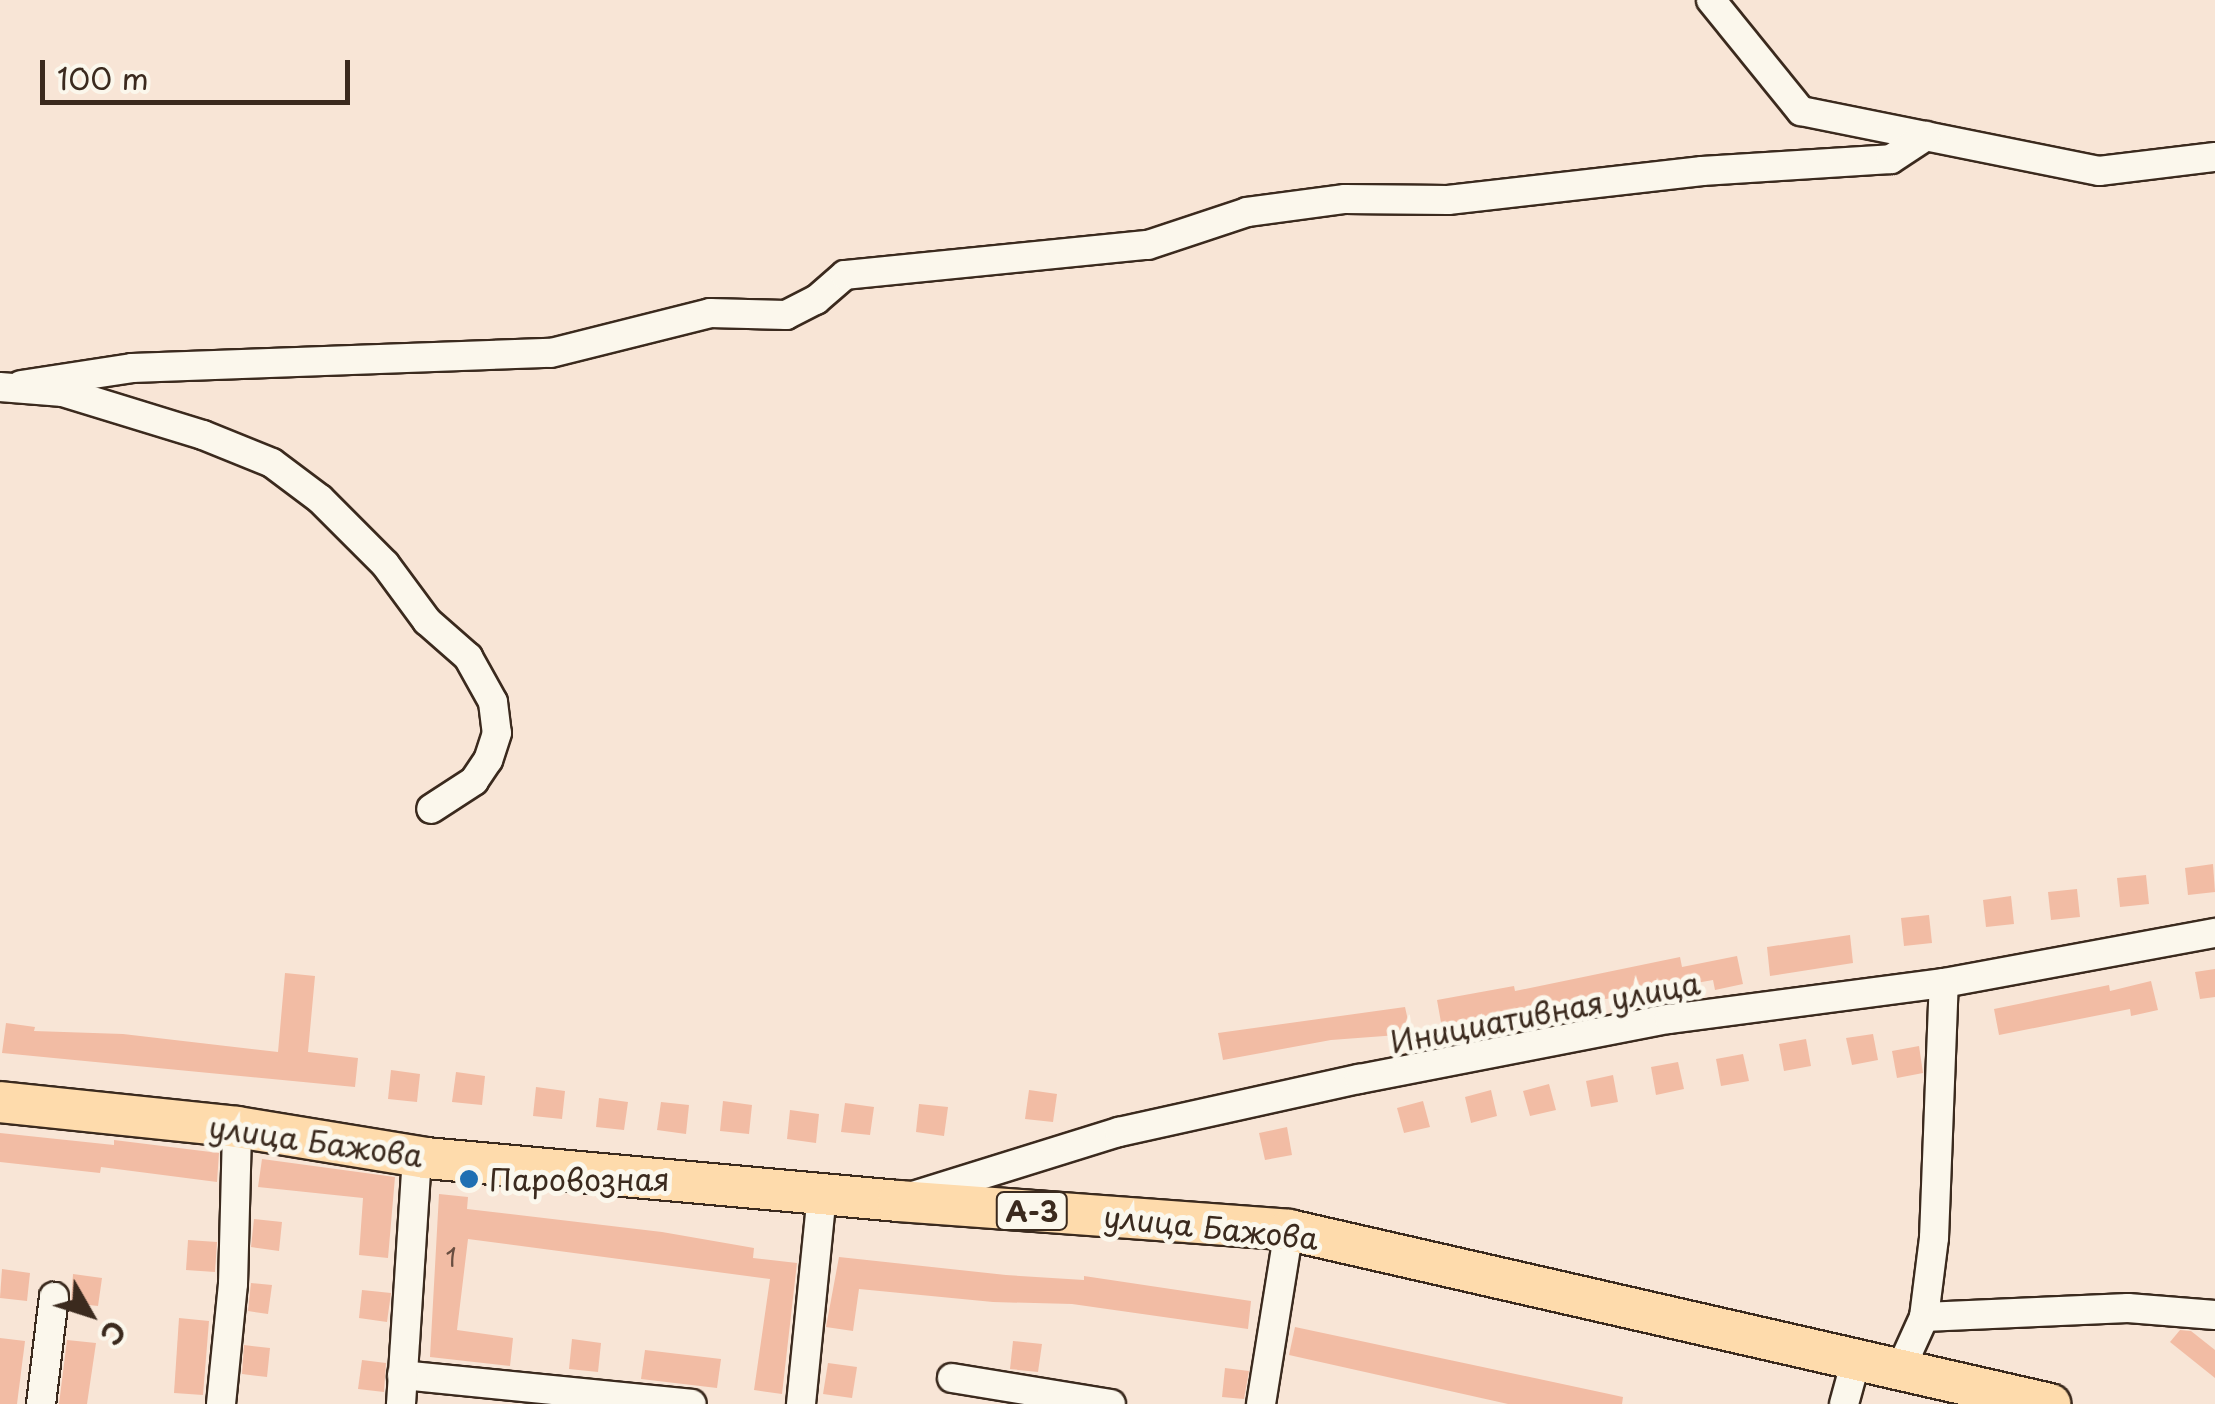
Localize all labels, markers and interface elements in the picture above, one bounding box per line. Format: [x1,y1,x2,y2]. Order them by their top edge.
scale bar [45,40,355,102]
text: 100 m [57,55,149,100]
street label: Инициативная улица [1386,964,1704,1060]
street label: улица Бажова [208,1108,424,1174]
place label: Паровозная [489,1161,670,1197]
marker: Паровозная [458,1168,480,1190]
road number: A-3 [994,1188,1070,1234]
street label: улица Бажова [1103,1198,1319,1256]
house number: 1 [445,1242,457,1272]
north arrow [40,1264,140,1364]
text: С [90,1311,137,1355]

